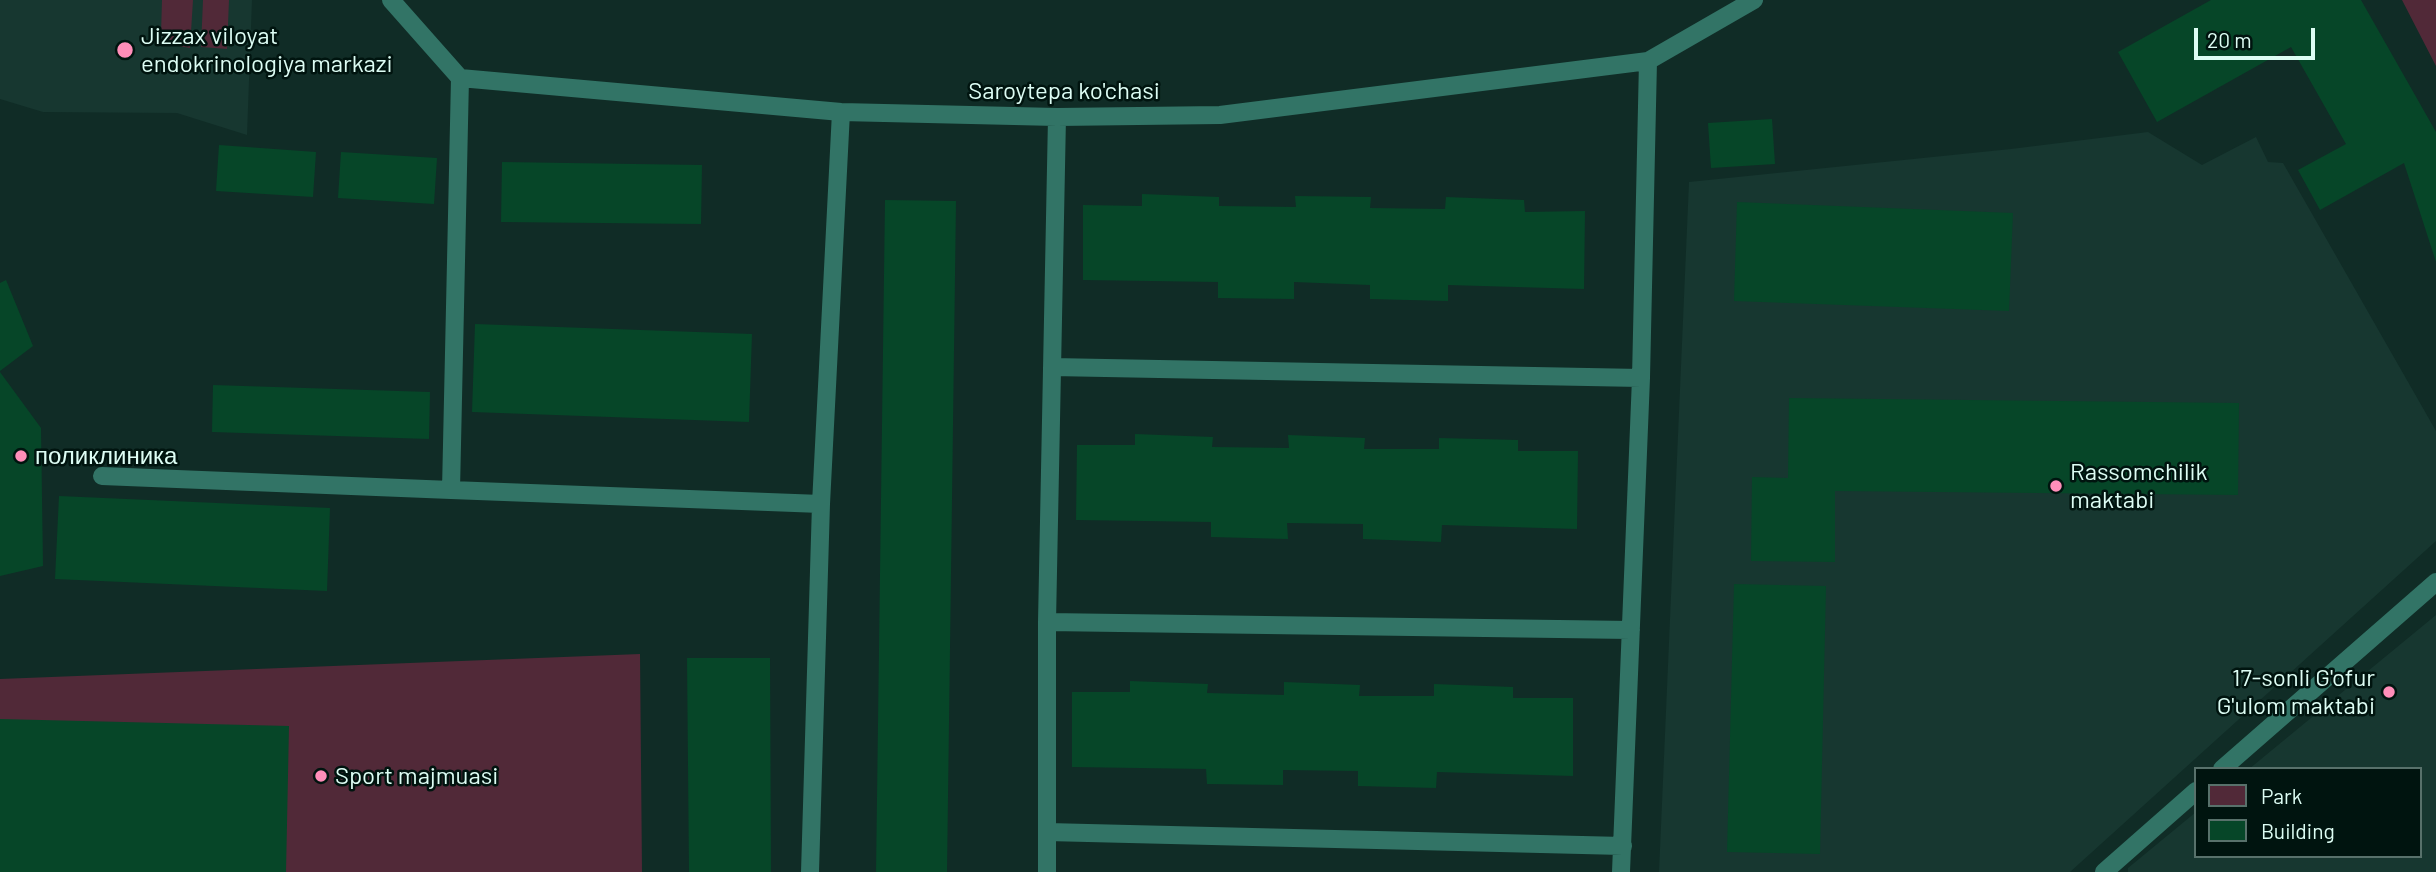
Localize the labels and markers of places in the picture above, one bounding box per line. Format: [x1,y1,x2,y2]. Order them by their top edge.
place label: Jizzax viloyat endokrinologiya markazi [141,22,393,78]
marker: Jizzax viloyat endokrinologiya markazi [115,40,135,60]
place label: поликлиника [35,442,177,470]
marker: поликлиника [13,448,29,464]
place label: Rassomchilik maktabi [2070,458,2208,514]
marker: Rassomchilik maktabi [2048,478,2064,494]
place label: 17-sonli G'ofur G'ulom maktabi [2217,664,2375,720]
marker: 17-sonli G'ofur G'ulom maktabi [2381,684,2397,700]
place label: Sport majmuasi [335,762,498,790]
marker: Sport majmuasi [313,768,329,784]

